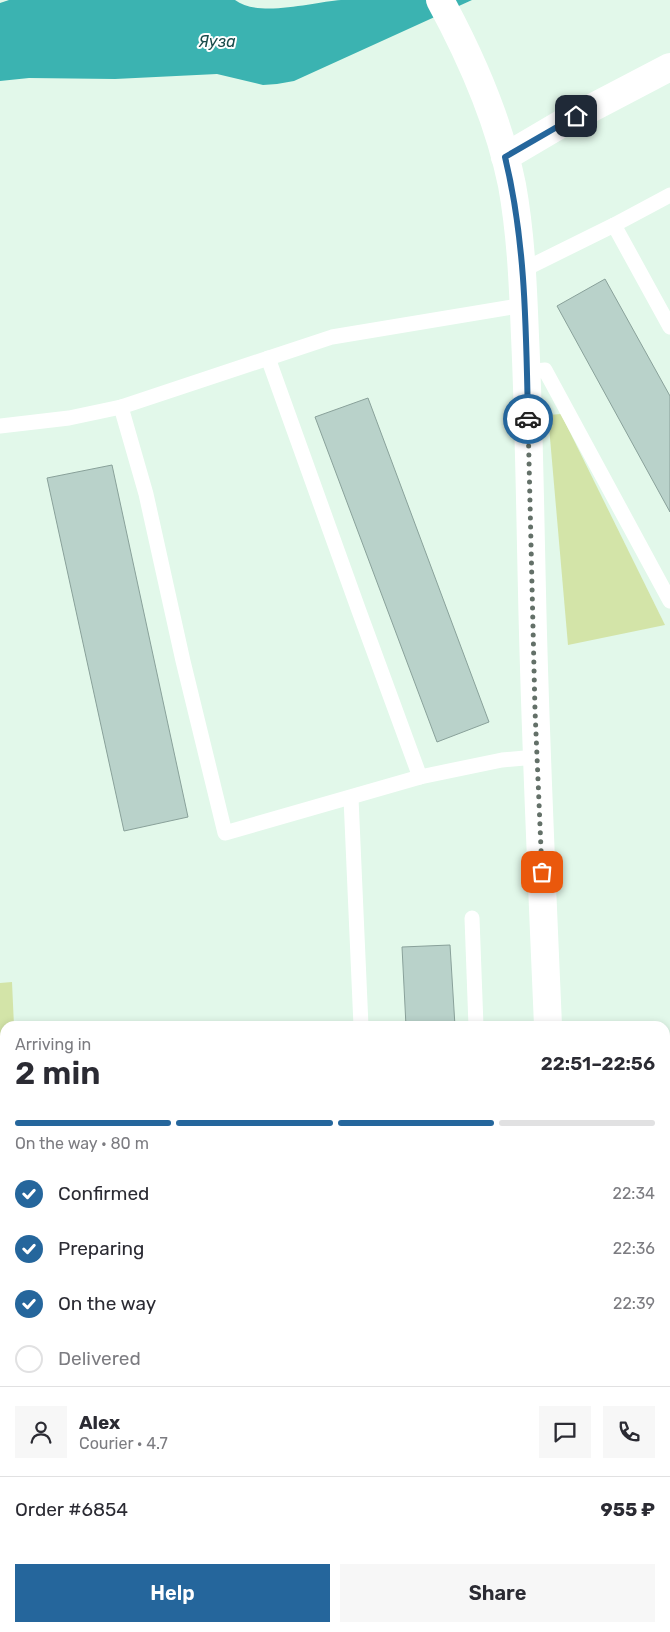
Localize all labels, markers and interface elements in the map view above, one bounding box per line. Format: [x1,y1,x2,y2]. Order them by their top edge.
water label: Яуза [198,32,236,51]
pin [555,95,597,137]
icon: home [562,102,590,130]
courier [503,394,553,444]
icon: car [514,405,542,433]
pin [521,851,563,893]
icon: bag [528,858,556,886]
text: Arriving in [15,1035,91,1054]
text: 22:51–22:56 [541,1052,655,1075]
text: 2 min [15,1054,100,1092]
text: On the way · 80 m [15,1134,149,1153]
icon: check [15,1180,43,1208]
text: Confirmed [58,1182,149,1205]
text: 22:34 [613,1184,655,1203]
icon: check [15,1235,43,1263]
text: Preparing [58,1237,144,1260]
text: 22:36 [613,1239,655,1258]
icon: check [15,1290,43,1318]
text: On the way [58,1292,156,1315]
text: 22:39 [613,1294,655,1313]
text: Delivered [58,1347,141,1370]
button: person [15,1406,67,1458]
button: chat [539,1406,591,1458]
button: phone [603,1406,655,1458]
text: Alex [79,1411,120,1434]
text: Courier · 4.7 [79,1434,168,1453]
text: Order #6854 [15,1498,128,1521]
text: 955 ₽ [601,1498,655,1521]
button: Help [15,1564,330,1622]
button: Share [340,1564,655,1622]

